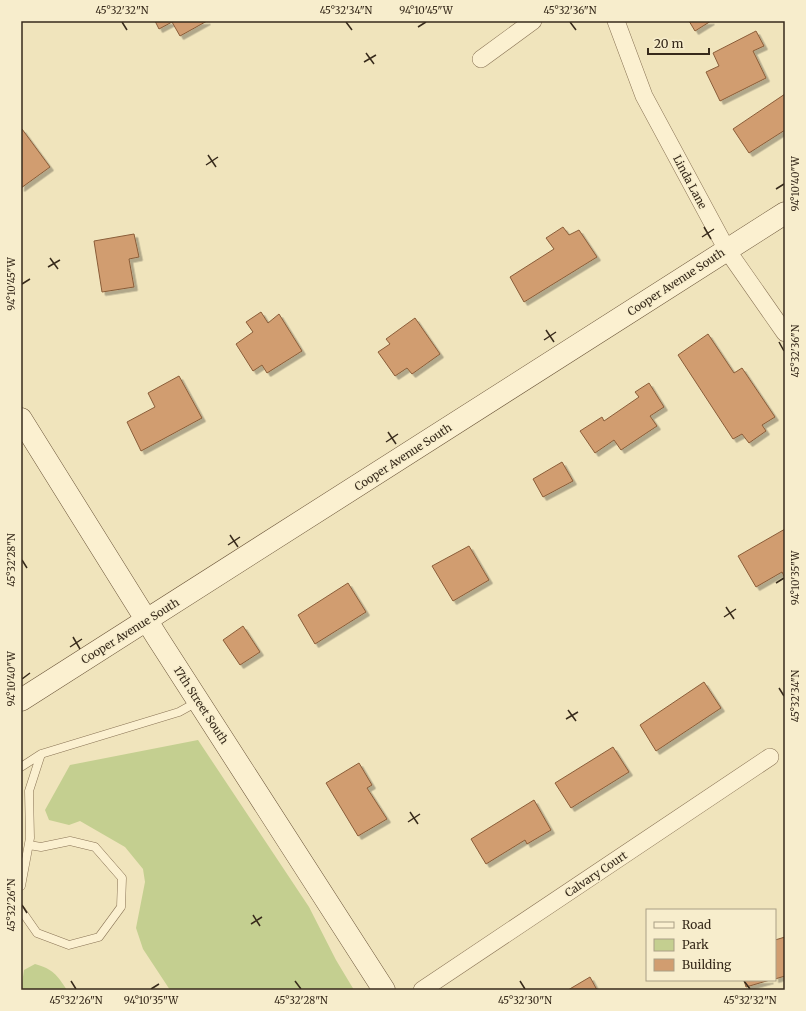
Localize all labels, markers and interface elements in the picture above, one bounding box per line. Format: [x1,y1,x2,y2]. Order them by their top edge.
text: 45°32'32"N [96,4,149,17]
text: 45°32'34"N [320,4,373,17]
text: 94°10'45"W [399,4,454,17]
text: 45°32'36"N [544,4,597,17]
scale bar [648,30,709,56]
text: 20 m [654,36,683,51]
street label: Linda Lane [670,153,710,212]
text: 94°10'40"W [789,155,802,212]
street label: Cooper Avenue South [625,245,728,319]
text: 94°10'45"W [5,256,18,311]
text: 45°32'36"N [789,324,802,377]
street label: Cooper Avenue South [352,420,455,494]
text: 45°32'28"N [5,533,18,587]
text: 94°10'35"W [789,550,802,605]
street label: Cooper Avenue South [78,595,182,667]
text: 94°10'40"W [5,650,18,707]
street label: 17th Street South [171,663,232,747]
text: 45°32'34"N [789,669,802,722]
street label: Calvary Court [562,848,630,900]
text: 45°32'26"N [5,878,18,932]
legend [646,909,776,981]
text: Road [682,917,711,932]
text: Park [682,937,709,952]
text: Building [682,957,732,972]
text: 45°32'26"N [49,994,103,1007]
text: 94°10'35"W [124,994,179,1007]
text: 45°32'28"N [274,994,328,1007]
text: 45°32'30"N [498,994,552,1007]
text: 45°32'32"N [724,994,777,1007]

